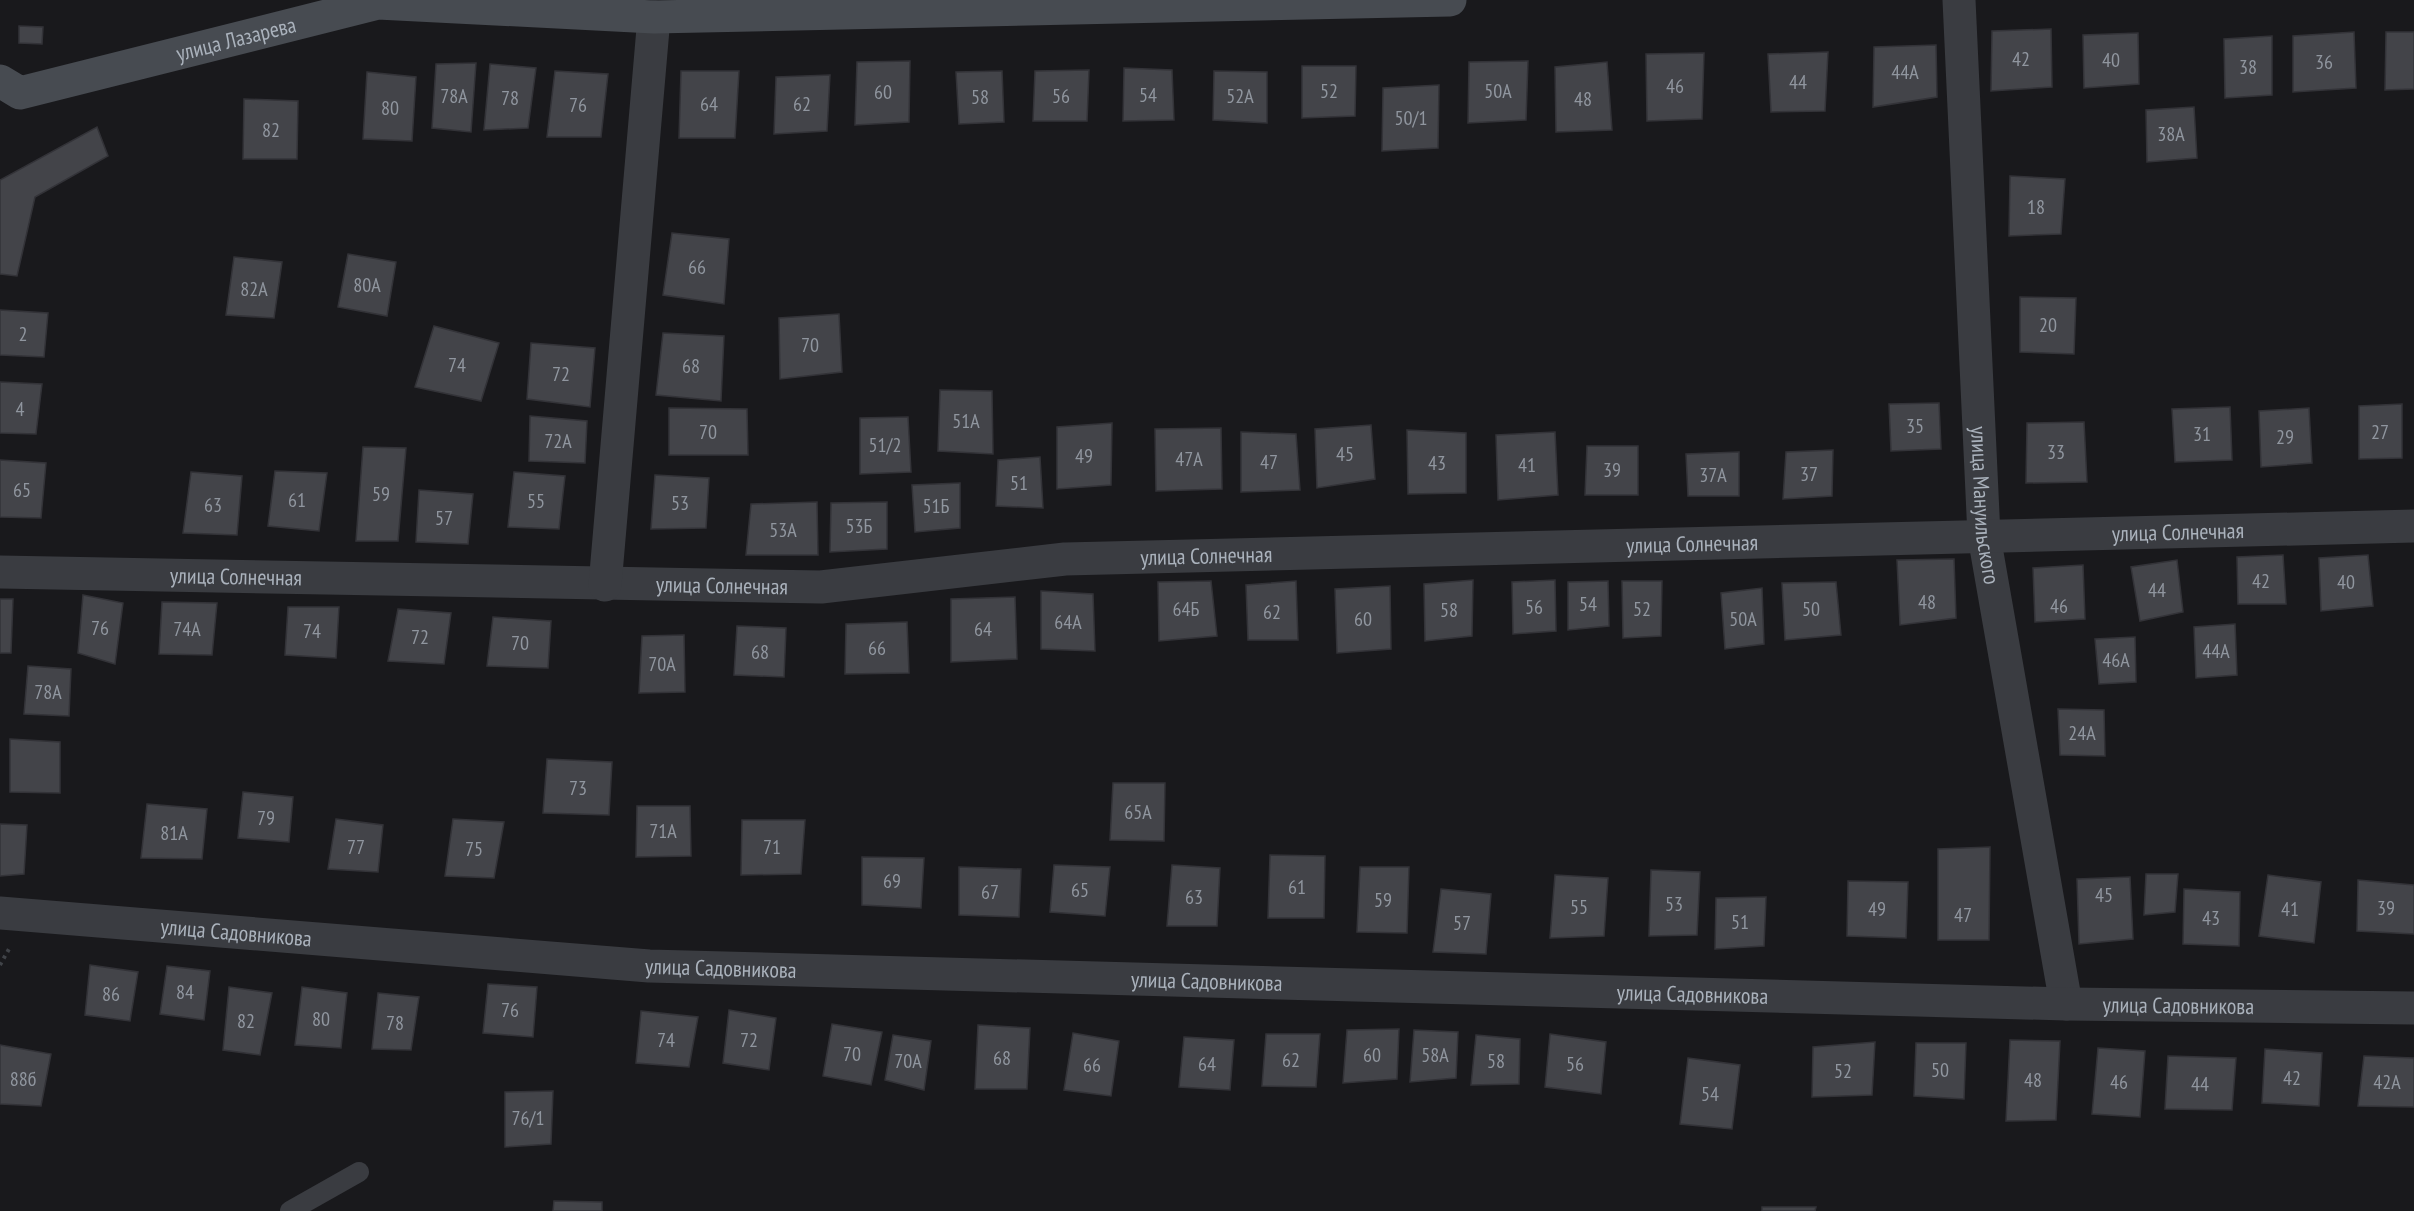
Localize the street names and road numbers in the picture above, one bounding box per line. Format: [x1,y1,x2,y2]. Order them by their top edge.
street label: улица Лазарева [173,10,299,67]
street label: улица Мануильского [1965,426,2006,586]
street label: улица Солнечная [2112,516,2244,547]
street label: улица Солнечная [1626,528,1758,559]
street label: улица Солнечная [1140,540,1273,571]
street label: улица Солнечная [170,561,302,592]
street label: улица Солнечная [656,570,788,600]
street label: улица Садовникова [160,912,313,952]
street label: улица Садовникова [645,952,797,984]
street label: улица Садовникова [1130,965,1283,997]
street label: улица Садовникова [1616,978,1769,1010]
street label: улица Садовникова [2102,990,2254,1020]

